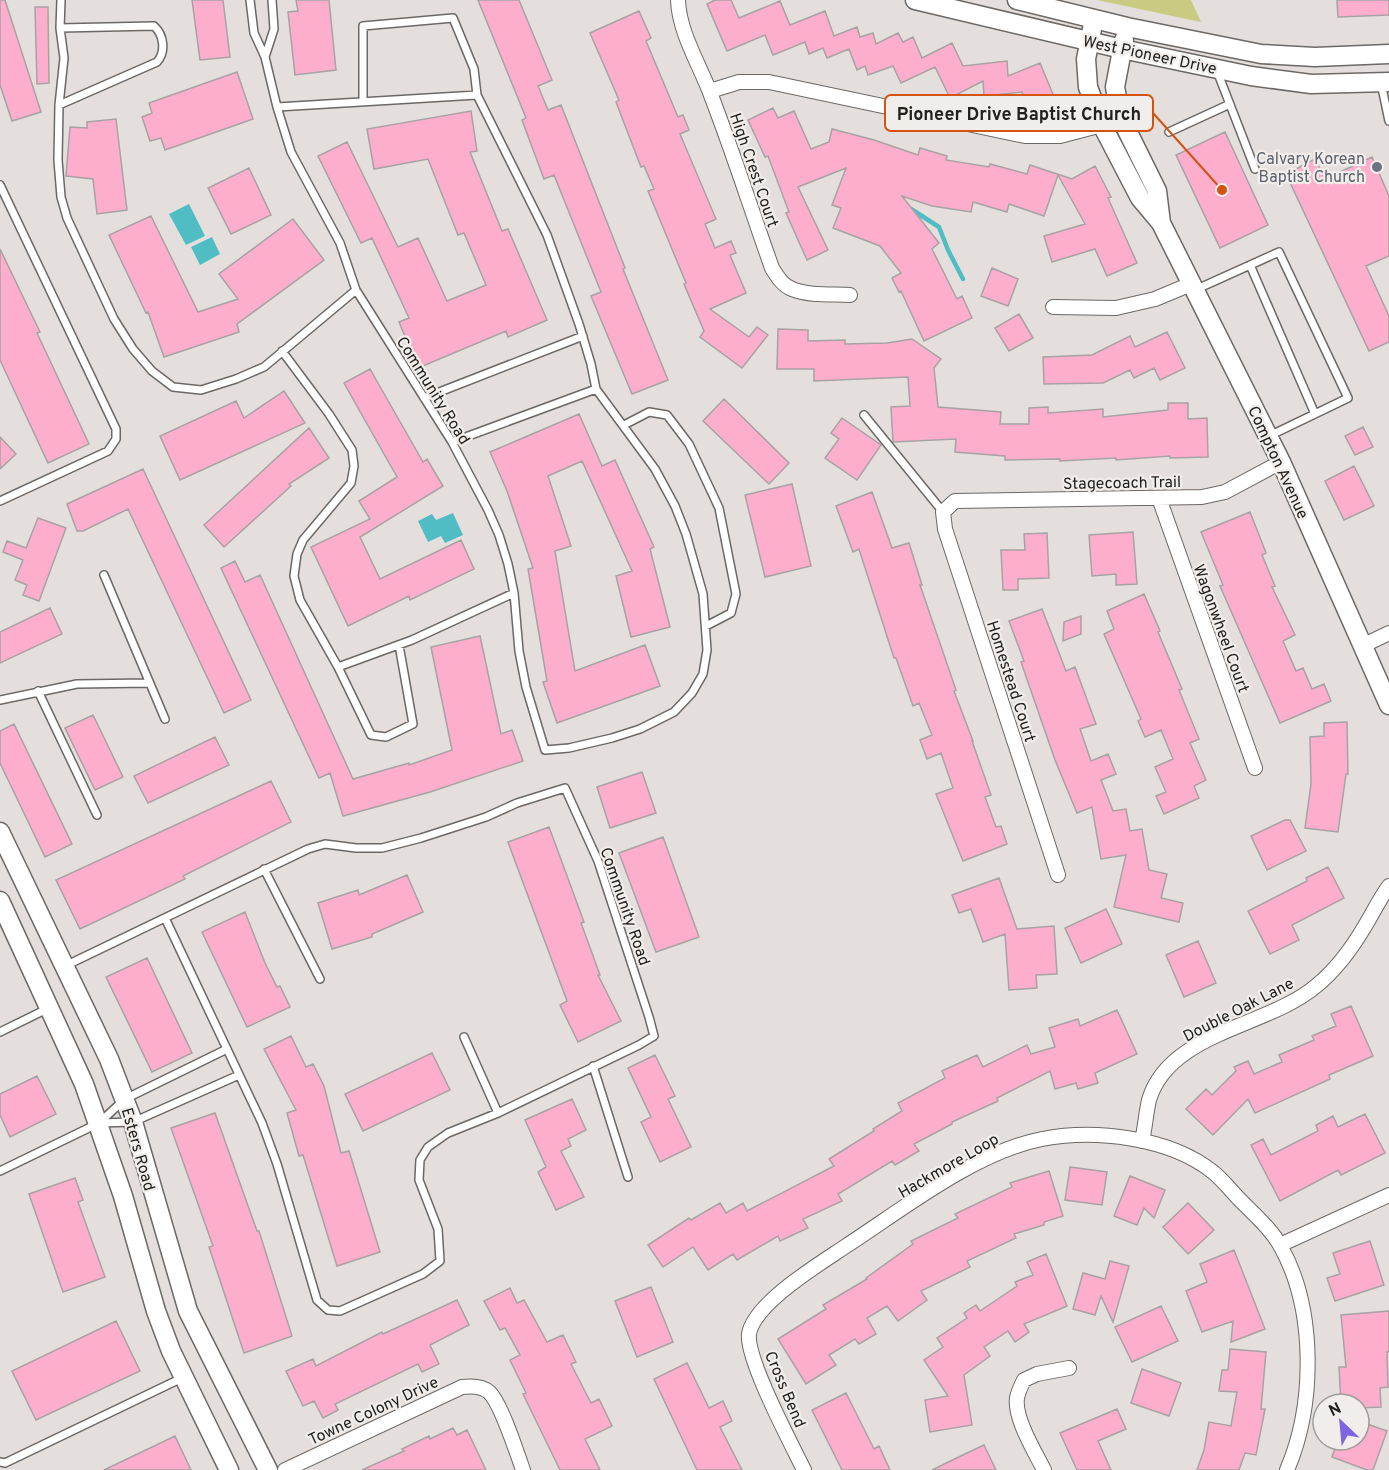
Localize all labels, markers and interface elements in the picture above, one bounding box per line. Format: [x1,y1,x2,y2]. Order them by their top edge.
street label: West Pioneer Drive [1081,32,1218,80]
callout: Pioneer Drive Baptist Church [885,95,1153,131]
text: Pioneer Drive Baptist Church [897,104,1141,127]
street label: High Crest Court [724,111,782,231]
place label: Calvary Korean Baptist Church [1256,150,1365,188]
marker: Calvary Korean Baptist Church [1370,160,1384,174]
street label: Community Road [391,333,474,449]
street label: Compton Avenue [1242,403,1312,522]
street label: Stagecoach Trail [1063,473,1181,495]
street label: Wagonwheel Court [1188,562,1253,696]
street label: Homestead Court [981,618,1039,745]
street label: Community Road [594,845,654,968]
street label: Double Oak Lane [1180,974,1298,1047]
street label: Esters Road [116,1106,158,1193]
street label: Hackmore Loop [895,1130,1003,1204]
street label: Cross Bend [759,1348,809,1431]
street label: Towne Colony Drive [306,1373,442,1451]
north arrow [1311,1392,1371,1452]
text: N [1326,1399,1345,1422]

